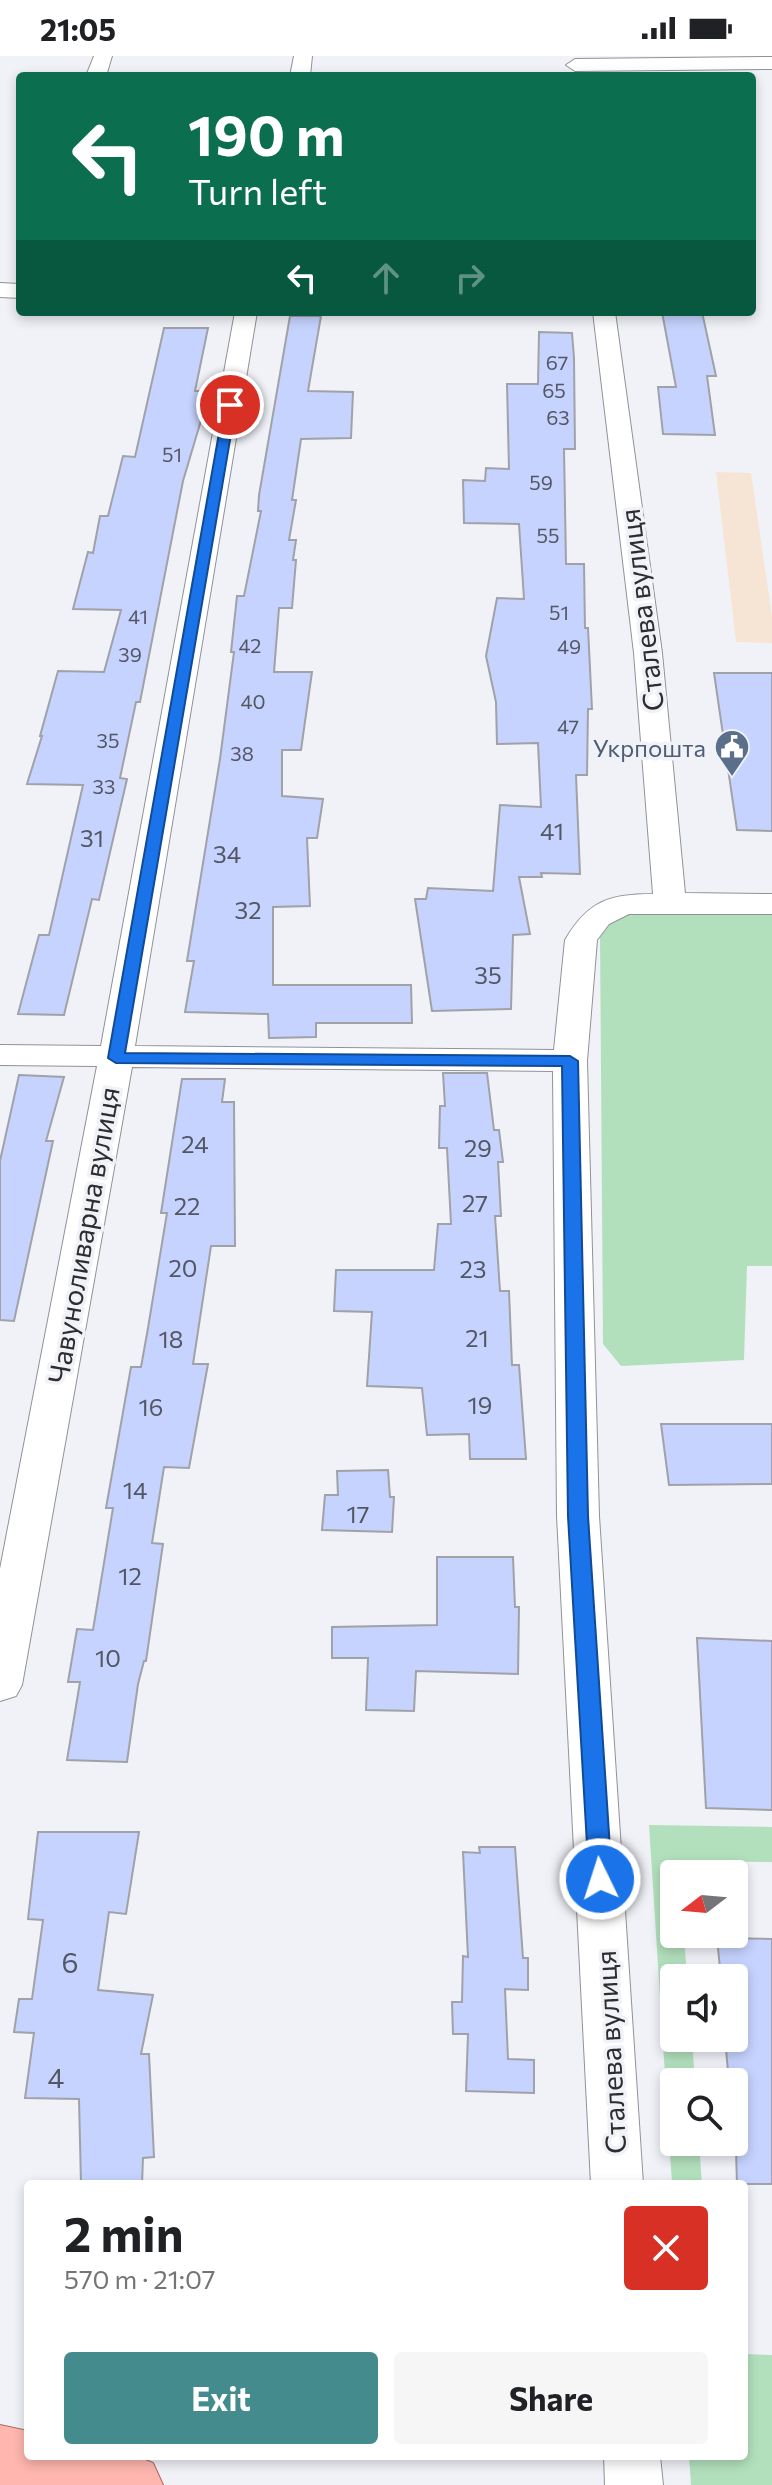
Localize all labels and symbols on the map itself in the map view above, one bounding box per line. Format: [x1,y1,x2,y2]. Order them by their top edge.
house number: 67 [546,350,568,374]
pin [196,371,264,439]
house number: 65 [542,378,566,402]
house number: 63 [546,405,570,429]
house number: 51 [162,442,182,466]
house number: 59 [529,470,553,494]
street label: Сталева вулиця [612,507,670,713]
house number: 55 [537,523,559,547]
house number: 51 [549,600,569,624]
house number: 41 [128,604,148,628]
house number: 42 [239,633,261,657]
house number: 49 [557,634,581,658]
house number: 39 [118,642,142,666]
house number: 40 [240,689,266,713]
house number: 47 [557,714,579,738]
house number: 35 [97,728,119,752]
public building icon: Укрпошта [713,728,751,778]
place label: Укрпошта [593,733,706,762]
house number: 38 [230,741,254,765]
house number: 33 [93,774,115,798]
house number: 41 [540,816,564,845]
house number: 31 [80,823,104,852]
house number: 34 [213,839,241,868]
house number: 32 [235,895,261,924]
house number: 35 [474,960,502,989]
street label: Чавуноливарна вулиця [40,1084,126,1386]
house number: 24 [181,1129,209,1158]
house number: 29 [464,1133,492,1162]
house number: 27 [462,1188,488,1217]
house number: 22 [174,1191,200,1220]
house number: 20 [169,1253,197,1282]
house number: 23 [459,1254,487,1283]
house number: 21 [465,1323,489,1352]
house number: 18 [159,1324,183,1353]
house number: 19 [468,1390,492,1419]
house number: 16 [139,1392,163,1421]
house number: 14 [123,1475,147,1504]
house number: 17 [347,1499,369,1528]
house number: 12 [118,1561,142,1590]
house number: 10 [95,1643,121,1672]
position arrow [558,1837,642,1921]
north arrow [660,1860,748,1948]
house number: 6 [62,1945,79,1979]
street label: Сталева вулиця [588,1949,632,2155]
house number: 4 [48,2060,65,2094]

